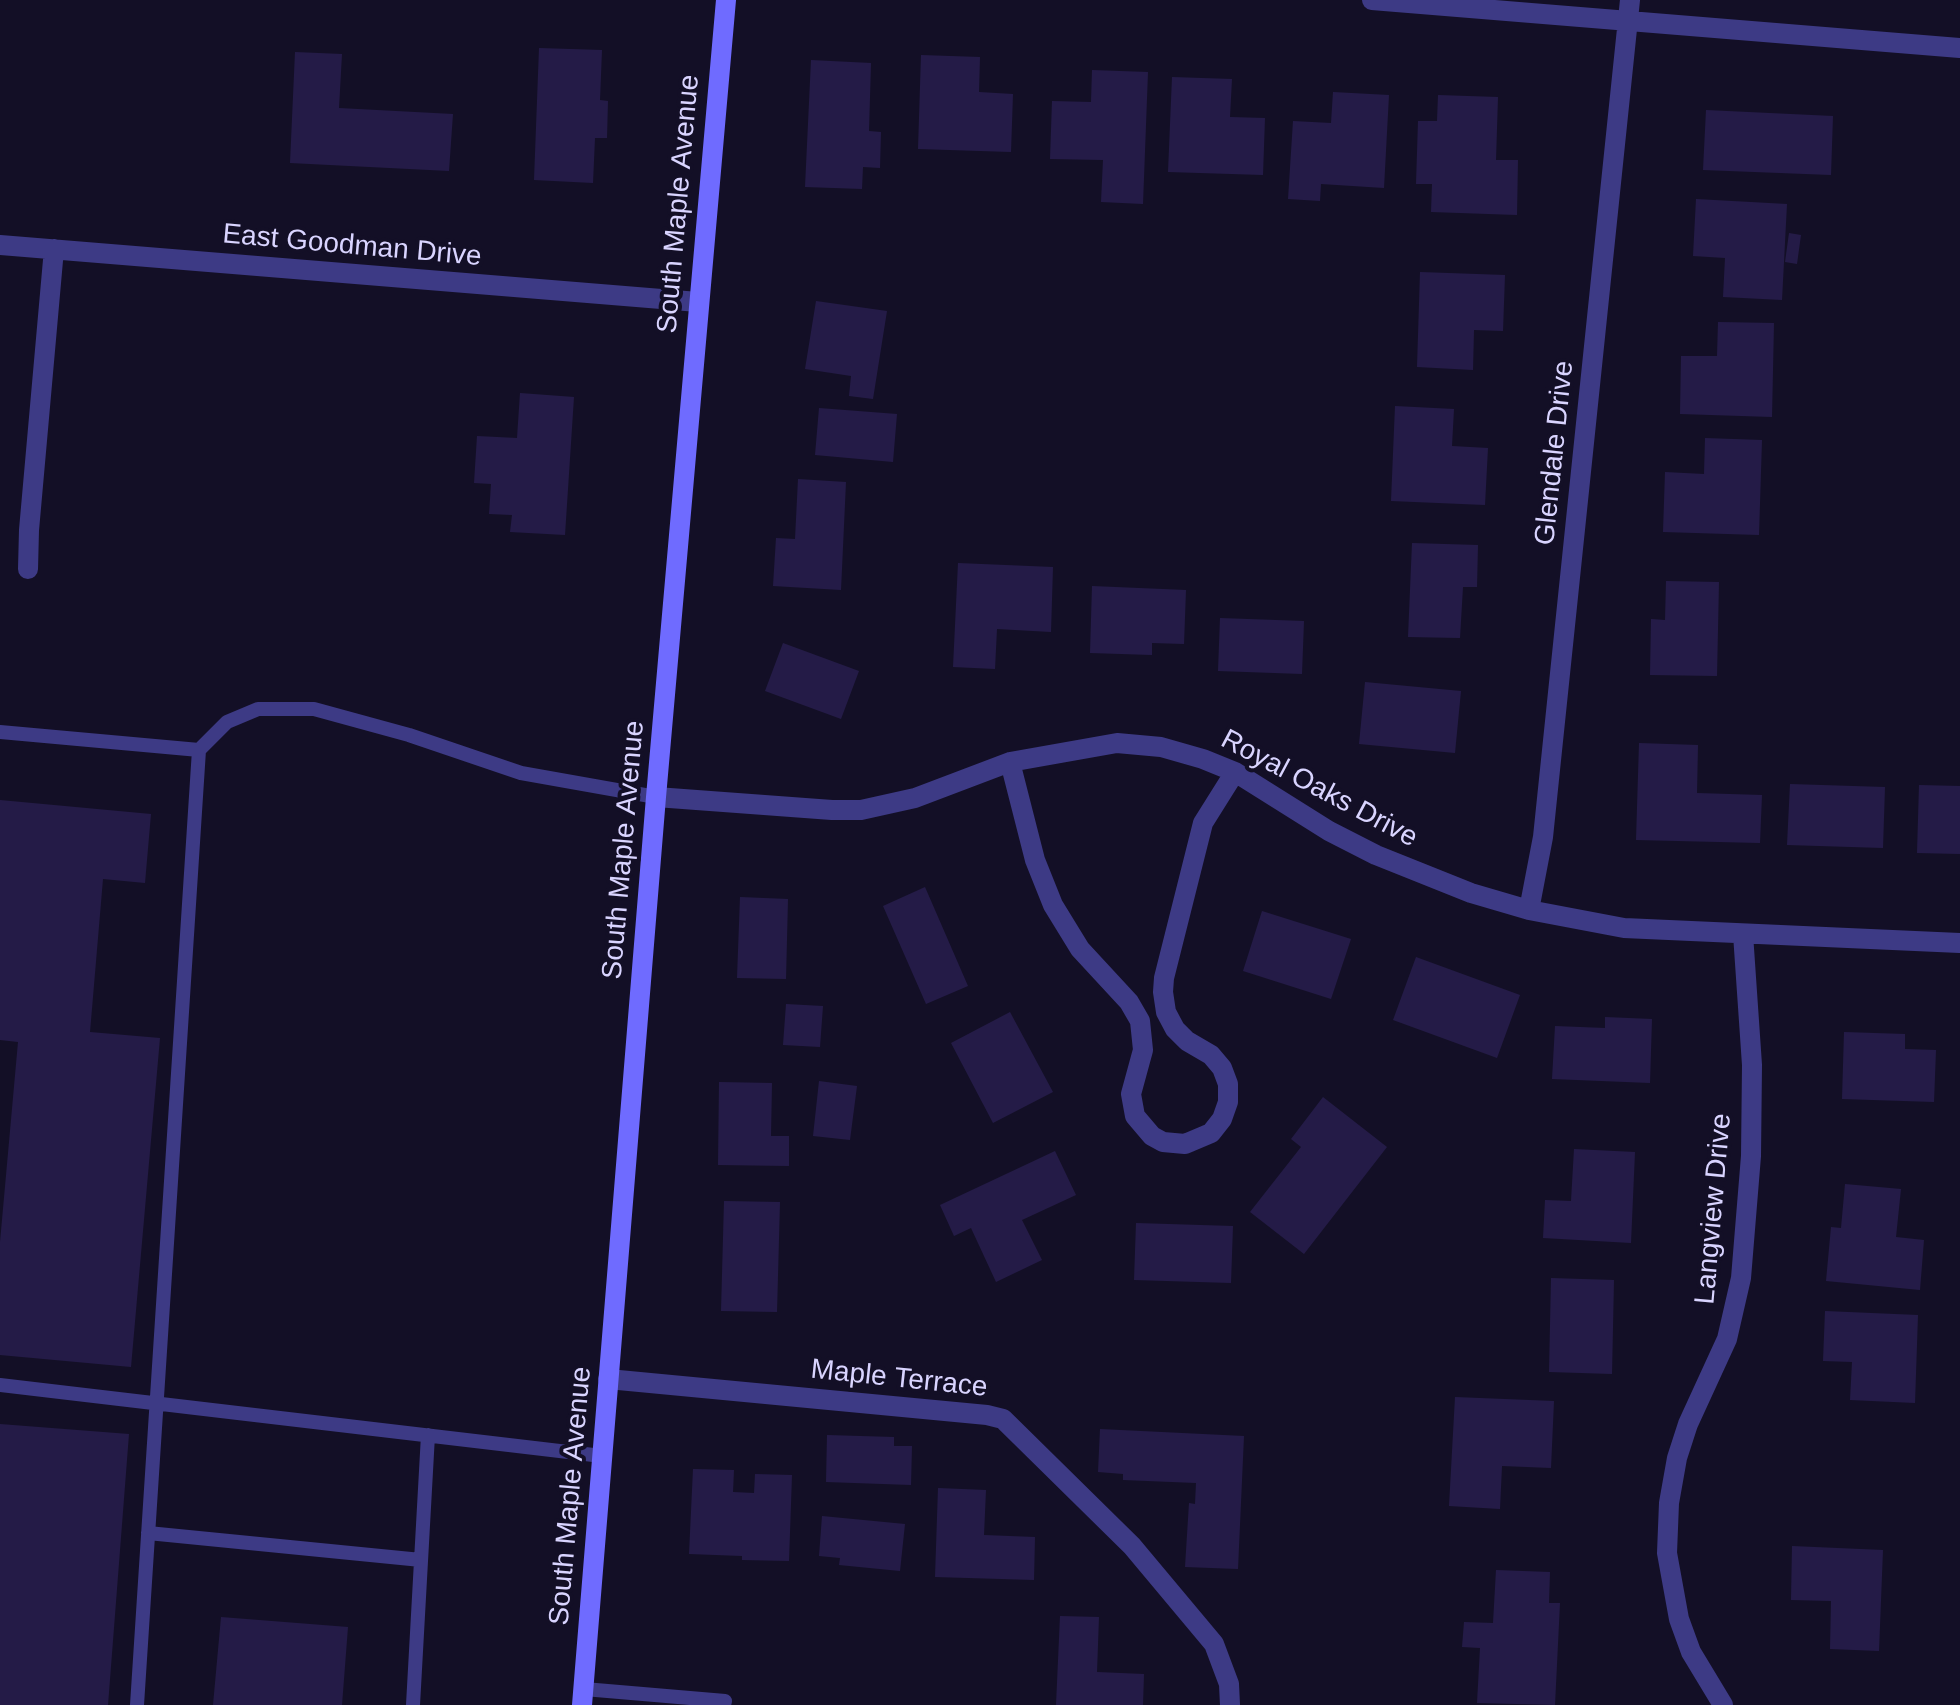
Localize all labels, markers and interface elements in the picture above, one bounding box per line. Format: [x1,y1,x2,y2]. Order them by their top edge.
street label: South Maple Avenue [651,73,707,335]
street label: East Goodman Drive [221,218,483,274]
street label: Glendale Drive [1529,359,1581,547]
street label: South Maple Avenue [596,719,652,981]
street label: Royal Oaks Drive [1215,723,1423,855]
street label: Langview Drive [1689,1112,1739,1306]
street label: Maple Terrace [809,1353,989,1405]
street label: South Maple Avenue [543,1365,599,1627]

